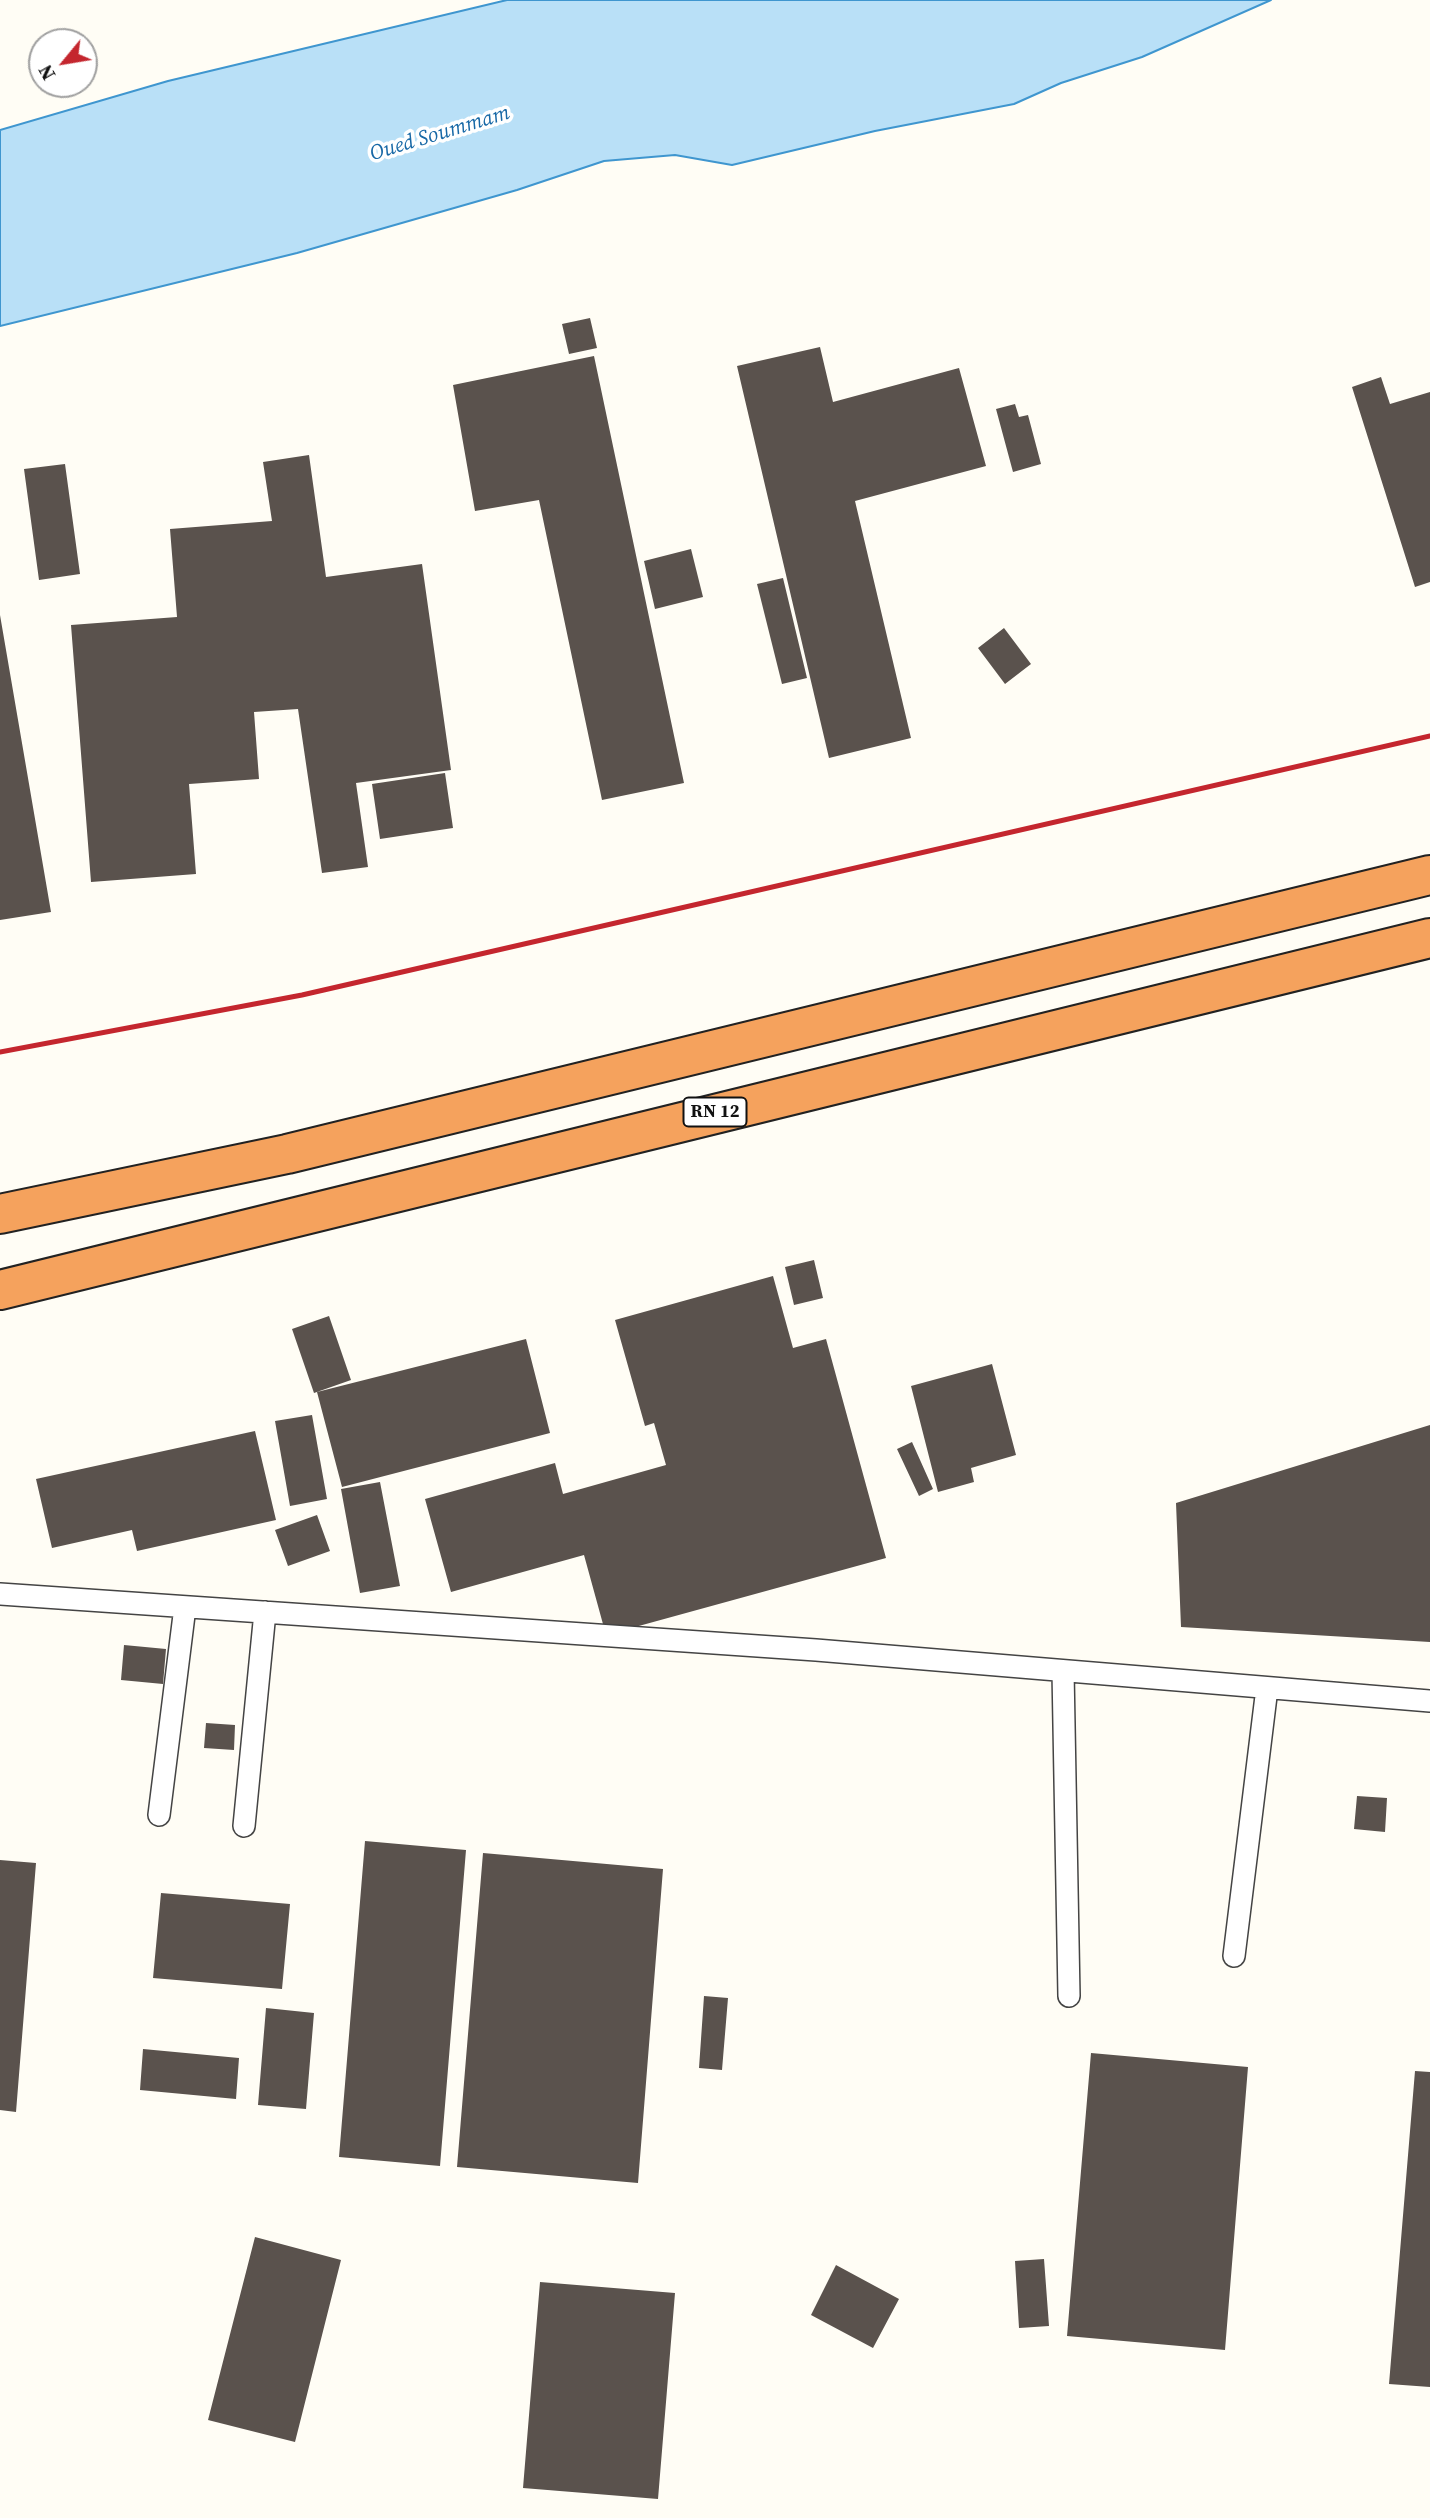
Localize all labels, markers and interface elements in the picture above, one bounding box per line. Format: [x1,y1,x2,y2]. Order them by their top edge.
north arrow [28,28,98,98]
text: N [32,60,61,85]
water label: Oued Soummam [367,101,513,167]
road number: RN 12 [684,1098,746,1126]

